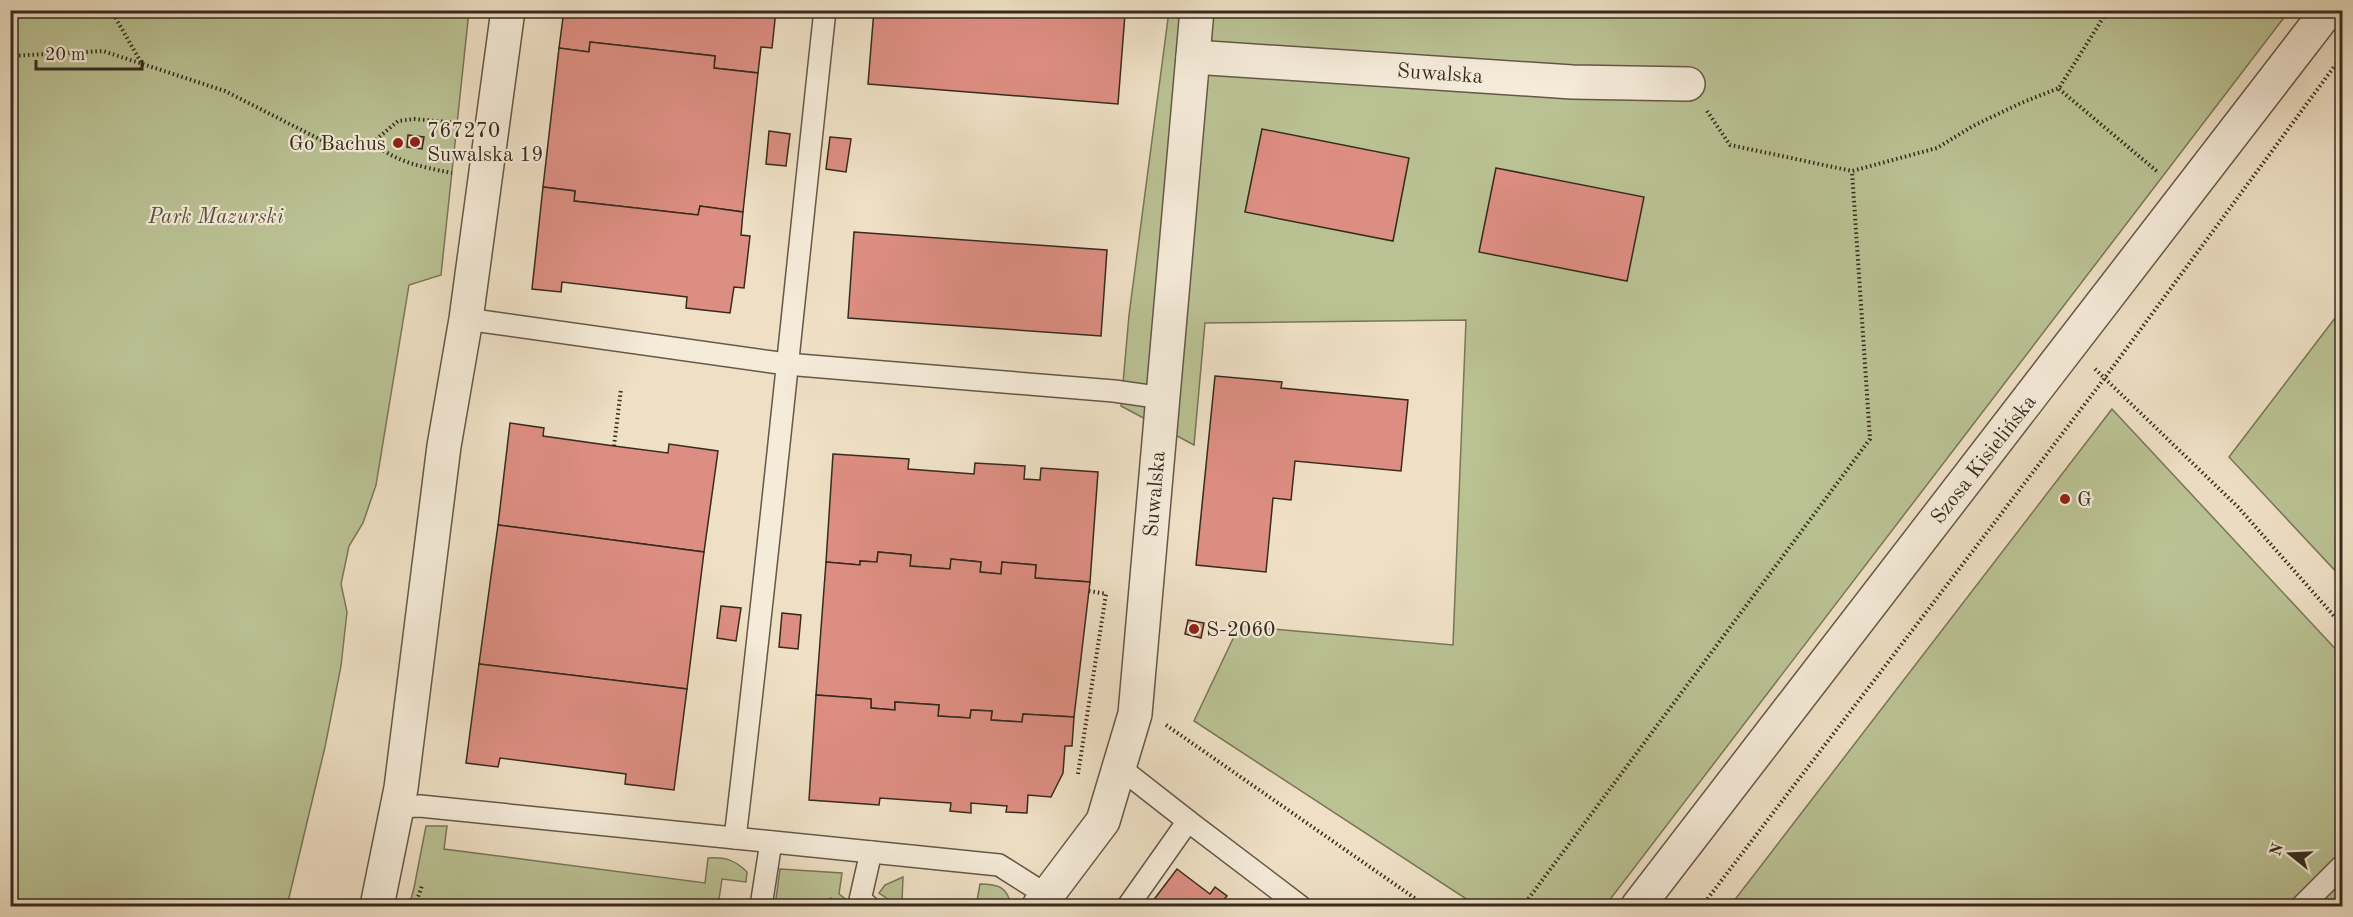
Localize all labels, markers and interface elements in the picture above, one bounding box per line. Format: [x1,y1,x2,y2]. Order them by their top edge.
scale bar [36,33,142,71]
text: 20 m [45,46,85,64]
street label: Suwalska [1396,61,1484,88]
place label: 767270 Suwalska 19 [427,121,544,166]
place label: Go Bachus [289,134,386,155]
marker: 767270 Suwalska 19 [408,135,422,149]
marker: Go Bachus [391,136,405,150]
park label: Park Mazurski [147,207,284,228]
street label: Szosa Kisielińska [1928,392,2041,528]
street label: Suwalska [1141,450,1170,538]
place label: G [2077,490,2092,511]
marker: G [2058,492,2072,506]
place label: S-2060 [1206,620,1276,641]
marker: S-2060 [1187,622,1201,636]
north arrow [2260,824,2320,884]
text: N [2268,841,2287,858]

